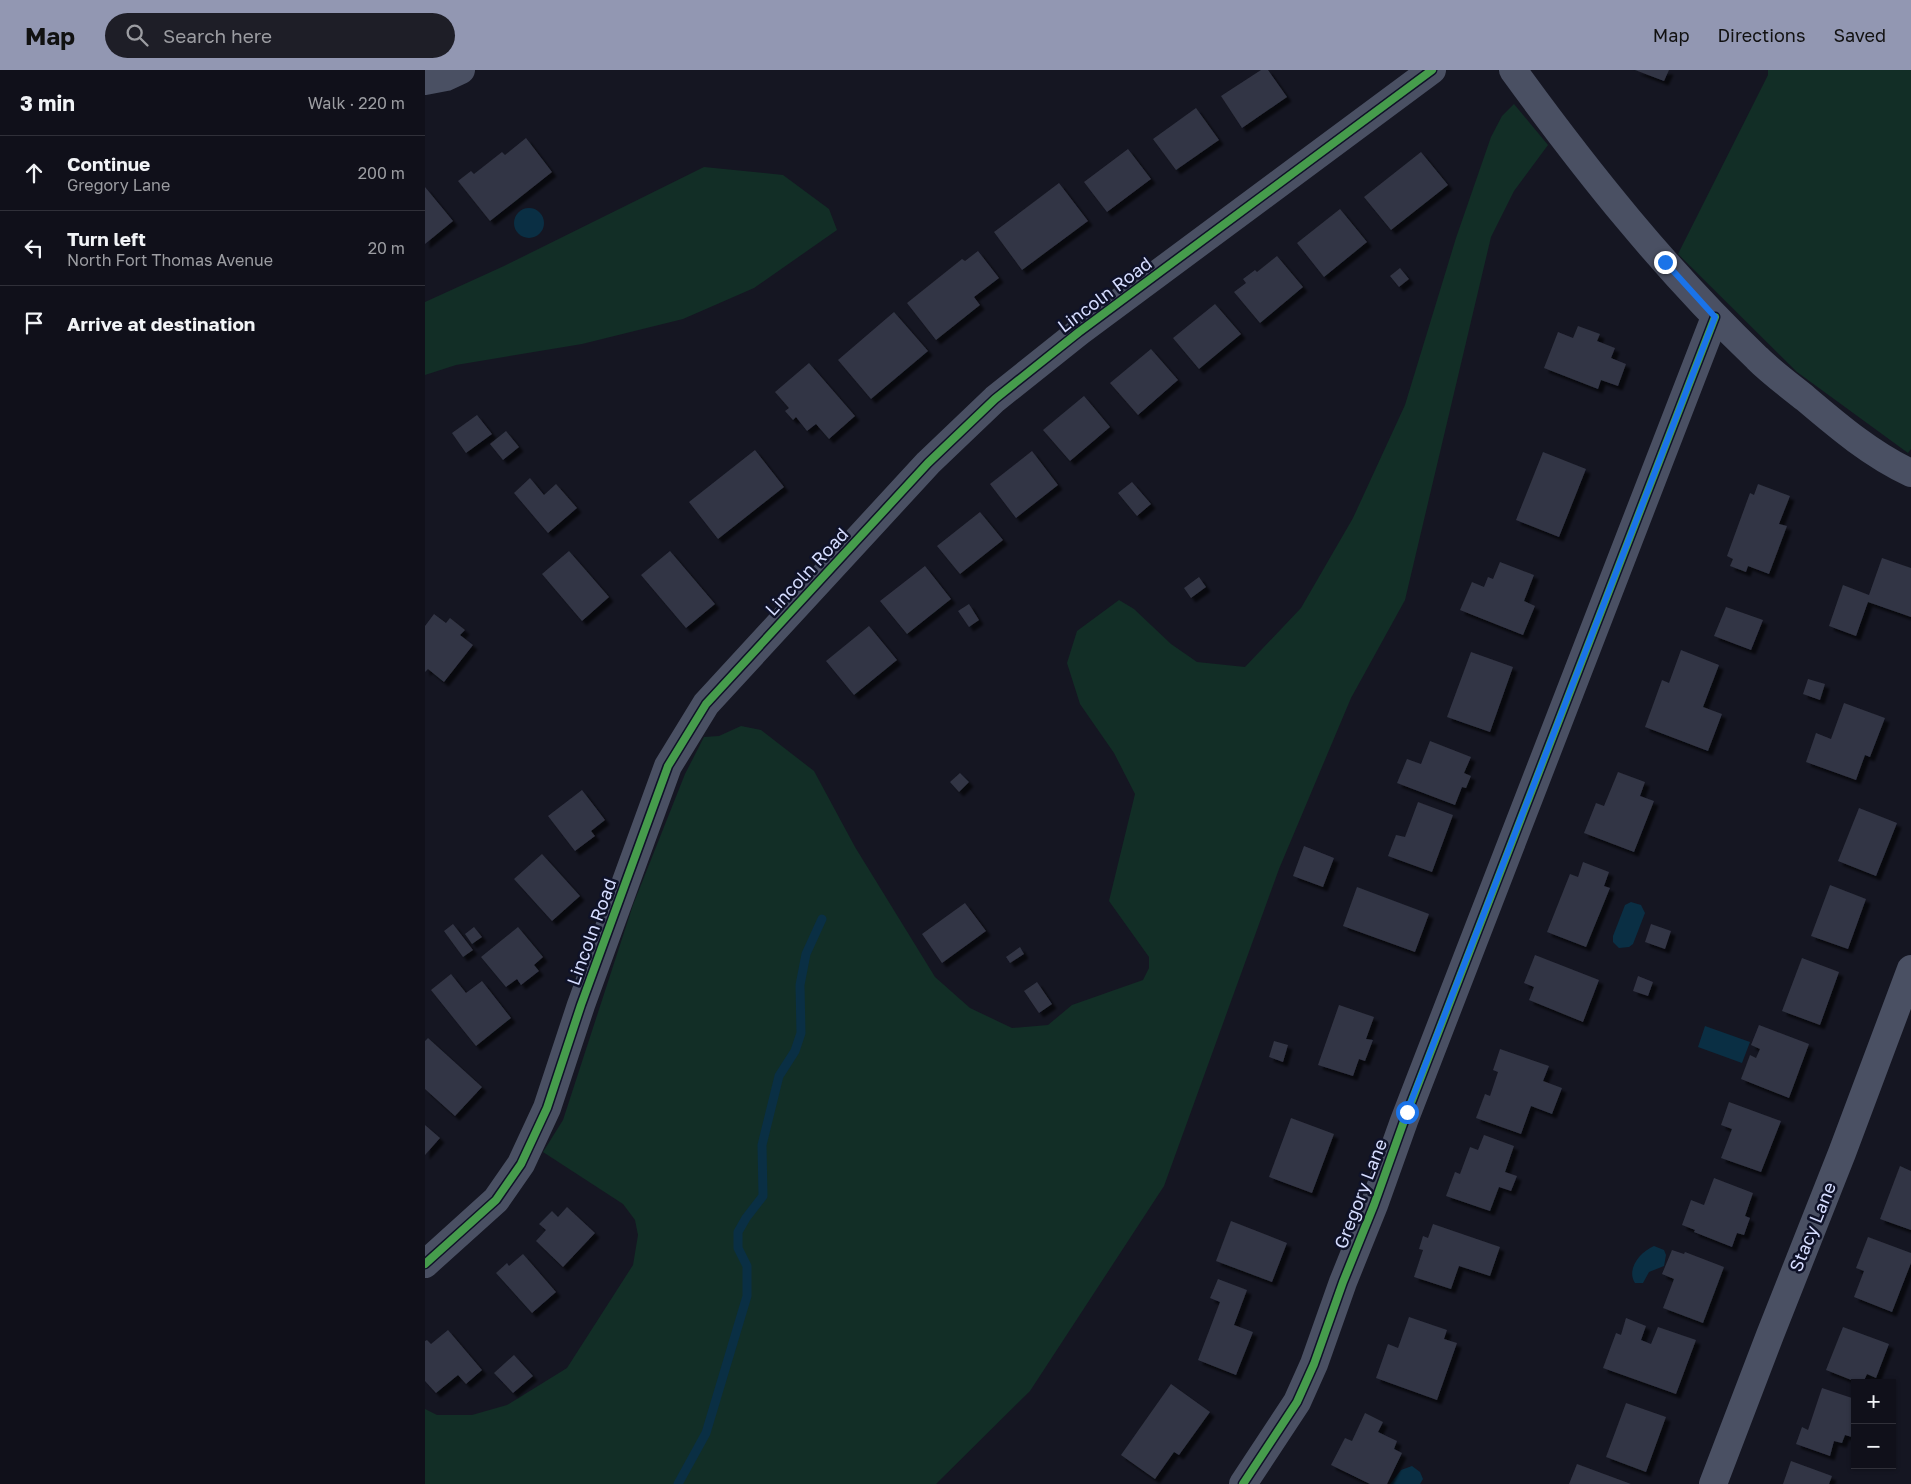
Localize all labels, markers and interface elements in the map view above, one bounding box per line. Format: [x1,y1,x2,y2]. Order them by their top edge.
search box [105,13,455,58]
text: Map [25,21,75,50]
icon: search [123,21,151,49]
text: Search here [163,24,272,47]
text: Map [1653,24,1689,46]
text: Directions [1717,24,1805,46]
text: Saved [1833,24,1886,46]
text: 3 min [20,90,75,116]
text: Walk · 220 m [308,93,405,113]
text: Continue [67,152,150,175]
icon: ahead [20,159,48,187]
text: 200 m [358,163,405,183]
text: Gregory Lane [67,175,170,195]
text: Turn left [67,227,146,250]
icon: left [20,234,48,262]
text: 20 m [368,238,405,258]
text: North Fort Thomas Avenue [67,250,273,270]
route end [1654,251,1677,274]
street label: Lincoln Road [1053,252,1156,337]
icon: arrive [20,309,48,337]
text: Arrive at destination [67,312,255,335]
street label: Lincoln Road [760,523,853,620]
street label: Lincoln Road [562,875,621,988]
route start [1396,1101,1419,1124]
street label: Gregory Lane [1329,1136,1391,1252]
street label: Stacy Lane [1784,1179,1840,1275]
map controls [1851,1379,1896,1469]
button: + [1851,1379,1896,1424]
button: − [1851,1424,1896,1469]

